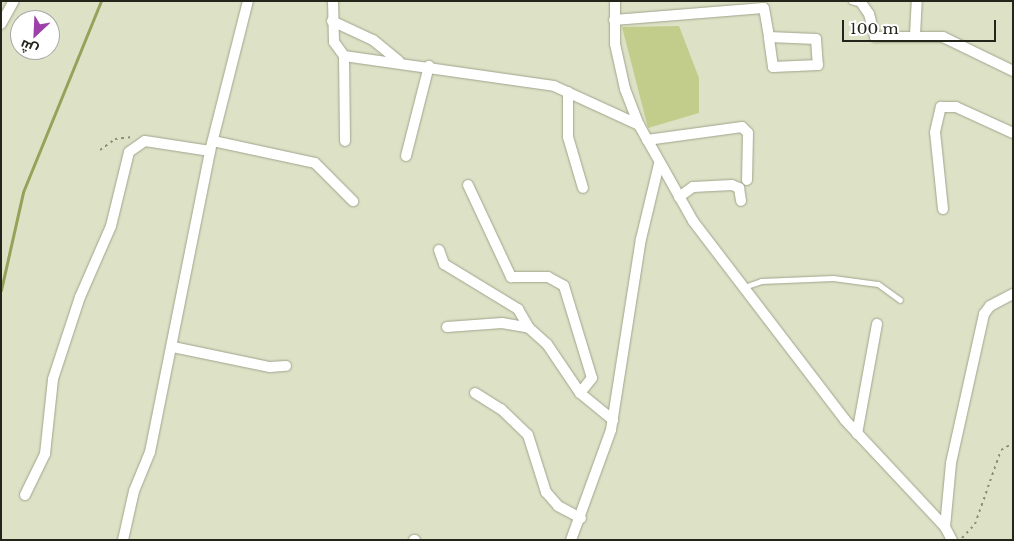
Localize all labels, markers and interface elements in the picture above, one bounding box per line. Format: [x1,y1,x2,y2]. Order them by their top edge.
north arrow [10,10,60,60]
scale bar [844,10,998,42]
text: 100 m [850,19,899,38]
text: ش [17,36,41,60]

